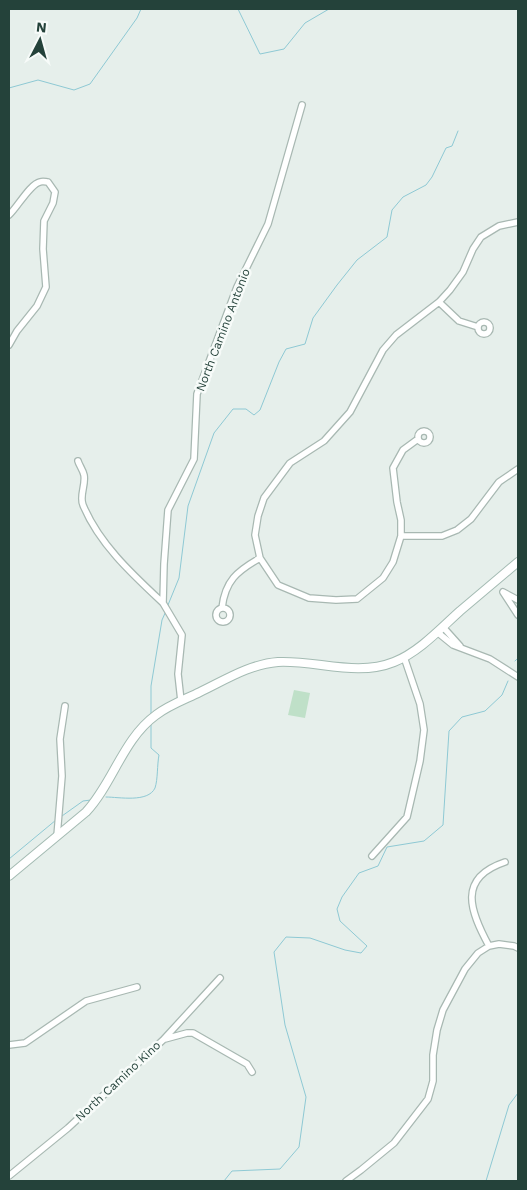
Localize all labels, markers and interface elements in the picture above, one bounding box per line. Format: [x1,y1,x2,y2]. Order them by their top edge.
north arrow [15,15,65,65]
text: N [35,19,47,36]
street label: North Camino Antonio [193,267,253,393]
street label: North Camino Kino [73,1038,163,1124]

